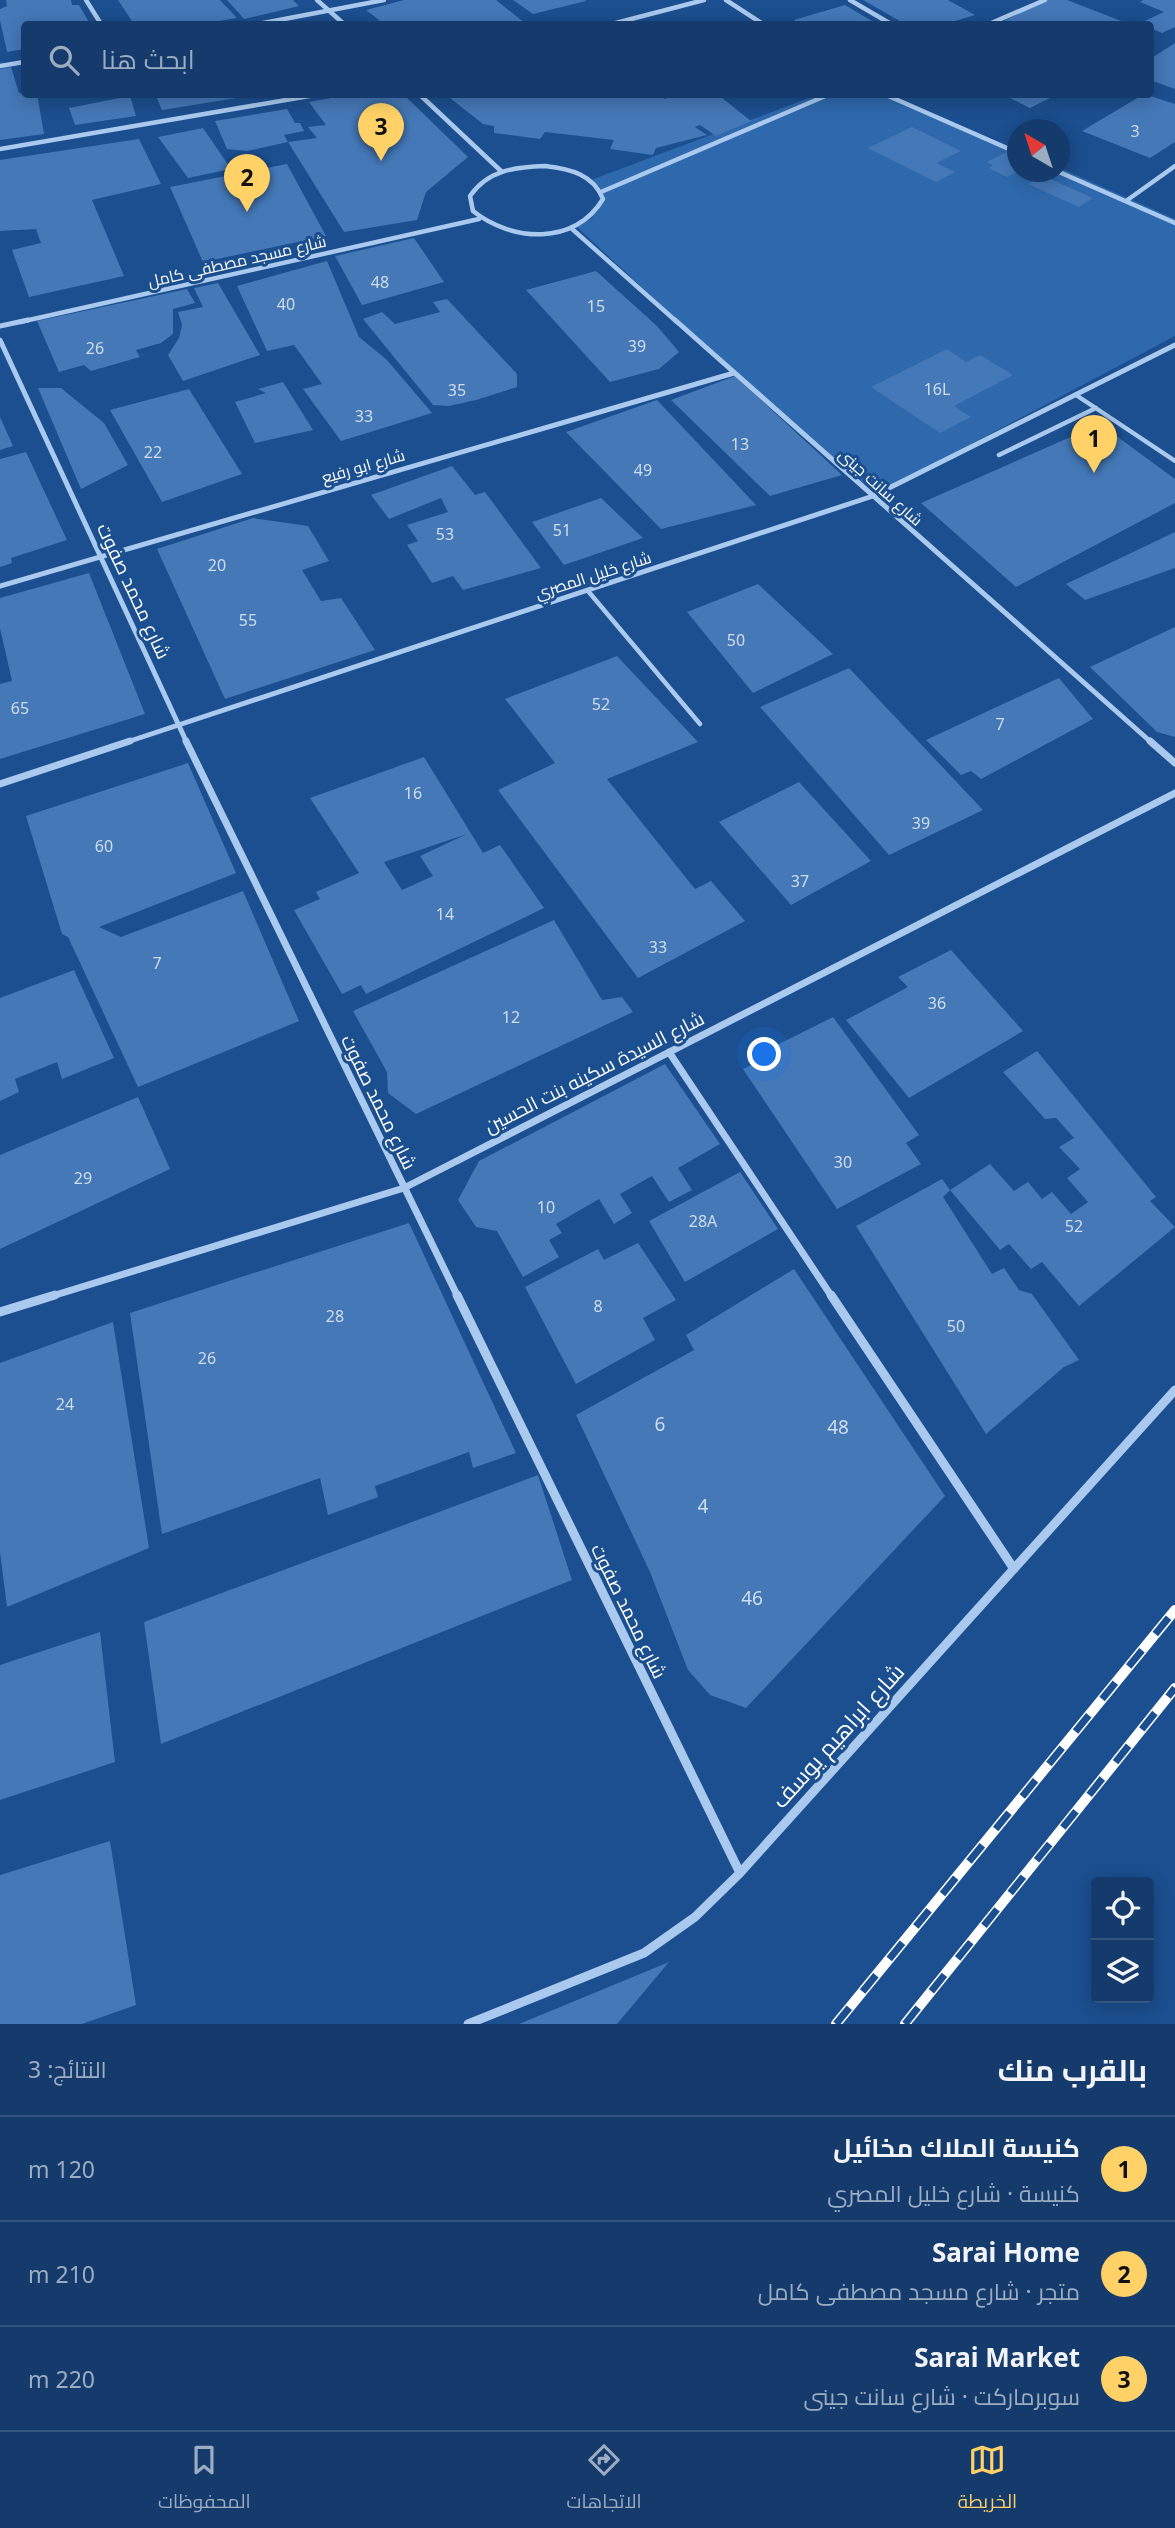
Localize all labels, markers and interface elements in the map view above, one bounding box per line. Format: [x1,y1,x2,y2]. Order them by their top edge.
search box [21,21,1154,98]
icon: search [45,41,83,79]
text: ابحث هنا [101,41,195,77]
pin: 3 [358,103,404,161]
north arrow [1007,119,1070,182]
house number: 3 [1130,120,1140,142]
pin: 2 [224,154,270,212]
street label: شارع مسجد مصطفى كامل [146,230,328,293]
house number: 48 [371,271,389,293]
house number: 40 [277,293,295,315]
house number: 15 [587,295,605,317]
house number: 39 [628,335,646,357]
house number: 26 [86,337,104,359]
house number: 16L [924,378,950,400]
house number: 35 [448,379,466,401]
house number: 33 [355,405,373,427]
pin: 1 [1071,415,1117,473]
house number: 13 [731,433,749,455]
house number: 22 [144,441,162,463]
street label: شارع سانت جينى [834,443,928,531]
street label: شارع ابو رفيع [319,444,408,489]
house number: 49 [634,459,652,481]
street label: شارع محمد صفوت [90,519,177,664]
house number: 51 [553,519,571,541]
house number: 53 [436,523,454,545]
street label: شارع خليل المصري [532,546,655,607]
house number: 20 [208,554,226,576]
house number: 55 [239,609,257,631]
house number: 50 [727,629,745,651]
house number: 52 [592,693,610,715]
house number: 65 [11,697,29,719]
house number: 7 [995,713,1005,735]
house number: 16 [404,782,422,804]
house number: 39 [912,812,930,834]
house number: 60 [95,835,113,857]
house number: 37 [791,870,809,892]
house number: 14 [436,903,454,925]
house number: 33 [649,936,667,958]
house number: 7 [152,952,162,974]
house number: 36 [928,992,946,1014]
street label: شارع السيدة سكينه بنت الحسين [480,1005,709,1140]
house number: 12 [502,1006,520,1028]
street label: شارع محمد صفوت [334,1030,423,1174]
your location [747,1037,781,1071]
house number: 30 [834,1151,852,1173]
house number: 29 [74,1167,92,1189]
house number: 10 [537,1196,555,1218]
house number: 28A [689,1210,718,1232]
house number: 52 [1065,1215,1083,1237]
house number: 8 [593,1295,603,1317]
house number: 28 [326,1305,344,1327]
house number: 50 [947,1315,965,1337]
house number: 26 [198,1347,216,1369]
house number: 24 [56,1393,74,1415]
house number: 6 [655,1411,665,1437]
house number: 48 [827,1414,849,1440]
house number: 4 [698,1493,709,1519]
street label: شارع محمد صفوت [584,1539,673,1683]
house number: 46 [741,1585,763,1611]
street label: شارع ابراهيم يوسف [764,1656,912,1815]
map controls [1091,1877,1154,2003]
button: locate [1091,1877,1154,1940]
button: layers [1091,1940,1154,2003]
text: بالقرب منك [998,2049,1147,2090]
text: النتائج: 3 [28,2053,107,2085]
text: كنيسة الملاك مخائيل [833,2129,1080,2165]
text: 120 m [28,2153,95,2185]
text: 1 [1117,2153,1131,2185]
text: كنيسة · شارع خليل المصري [827,2177,1080,2209]
text: Sarai Home [932,2234,1080,2270]
text: 210 m [28,2258,95,2290]
text: 2 [1117,2258,1131,2290]
text: متجر · شارع مسجد مصطفى كامل [758,2275,1080,2307]
text: Sarai Market [914,2339,1080,2375]
text: 220 m [28,2363,95,2395]
text: 3 [1117,2363,1131,2395]
text: سوبرماركت · شارع سانت جينى [803,2380,1080,2412]
tab: المحفوظات [158,2441,251,2519]
tab: الاتجاهات [566,2441,642,2519]
tab: الخريطة [958,2441,1017,2519]

